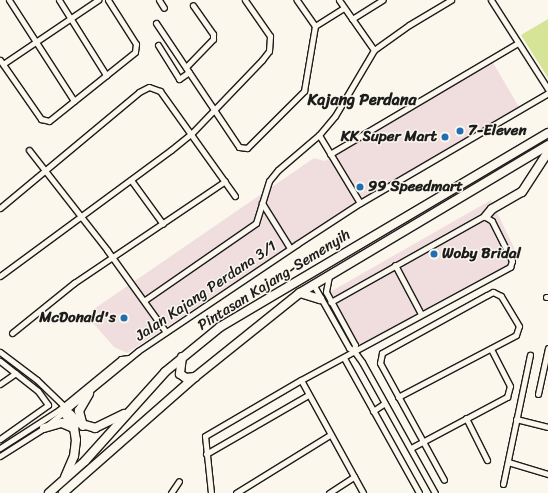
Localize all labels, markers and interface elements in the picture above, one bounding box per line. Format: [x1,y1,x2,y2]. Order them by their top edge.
district label: Kajang Perdana [307,90,417,110]
place label: 7-Eleven [468,122,527,140]
marker: 7-Eleven [455,126,465,136]
place label: KK Super Mart [339,128,437,146]
marker: KK Super Mart [440,132,450,142]
place label: 99 Speedmart [368,178,463,196]
marker: 99 Speedmart [355,182,365,192]
street label: Pintasan Kajang-Semenyih [194,226,354,334]
street label: Jalan Kajang Perdana 3/1 [132,237,280,345]
place label: Woby Bridal [442,245,521,263]
marker: Woby Bridal [429,249,439,259]
place label: McDonald's [39,309,116,327]
marker: McDonald's [119,313,129,323]

